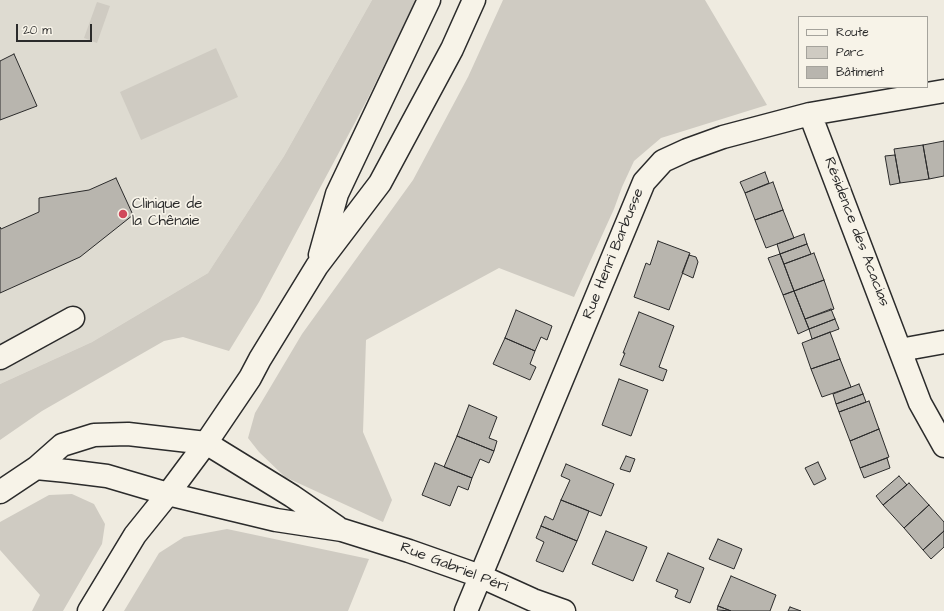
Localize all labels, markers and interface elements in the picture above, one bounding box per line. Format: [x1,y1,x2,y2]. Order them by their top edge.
scale bar [18,16,94,42]
legend [798,16,928,88]
text: 20 m [23,22,52,39]
text: Route [836,24,869,41]
text: Parc [836,44,864,61]
text: Bâtiment [836,64,884,81]
street label: Résidence des Acacias [819,155,893,309]
street label: Rue Henri Barbusse [580,186,648,322]
place label: Clinique de la Chênaie [132,196,202,231]
marker: Clinique de la Chênaie [117,208,129,220]
street label: Rue Gabriel Péri [398,539,510,597]

